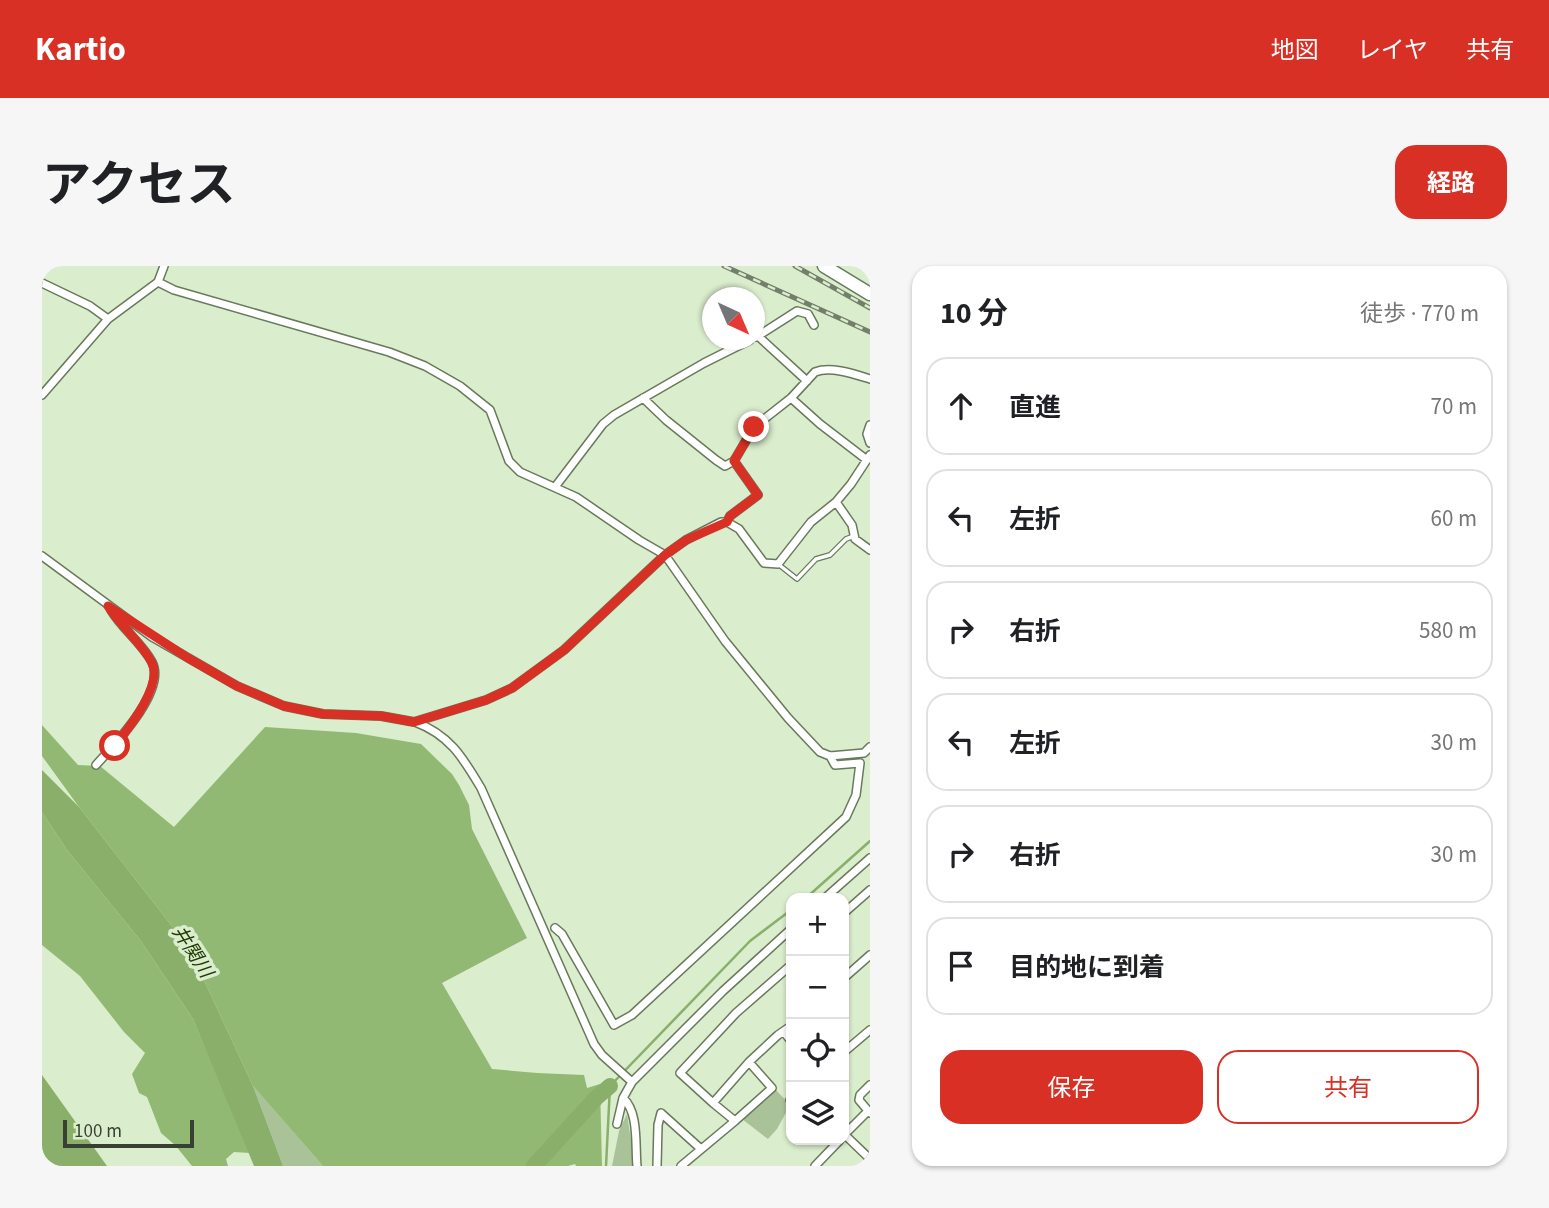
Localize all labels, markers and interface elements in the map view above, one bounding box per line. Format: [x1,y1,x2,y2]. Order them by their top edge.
text: Kartio [35,26,126,73]
text: 地図 [1271,33,1319,68]
text: レイヤ [1357,33,1428,68]
text: 共有 [1466,33,1514,68]
button: 経路 [1395,145,1507,219]
text: アクセス [42,151,236,221]
north arrow [702,287,765,350]
text: 10 分 [940,292,1008,335]
text: 徒歩 · 770 m [1360,297,1479,330]
icon: ahead [942,387,980,425]
text: 直進 [1009,389,1061,426]
text: 70 m [1430,390,1477,423]
route end [738,411,769,442]
icon: left [942,499,980,537]
text: 左折 [1009,501,1061,538]
text: 60 m [1430,502,1477,535]
icon: right [942,611,980,649]
text: 右折 [1009,613,1061,650]
text: 580 m [1419,614,1477,647]
icon: left [942,723,980,761]
text: 左折 [1009,725,1061,762]
text: 30 m [1430,726,1477,759]
route start [99,730,130,761]
icon: right [942,835,980,873]
text: 右折 [1009,837,1061,874]
text: 30 m [1430,838,1477,871]
map controls [786,893,849,1145]
button: + [786,893,849,956]
water label: 井関川 [165,921,220,985]
icon: arrive [942,947,980,985]
text: 目的地に到着 [1009,949,1165,986]
button: − [786,956,849,1019]
button: locate [786,1019,849,1082]
button: 保存 [940,1050,1203,1124]
button: 共有 [1217,1050,1479,1124]
button: layers [786,1082,849,1145]
scale bar [63,1117,194,1149]
text: 100 m [74,1118,122,1145]

